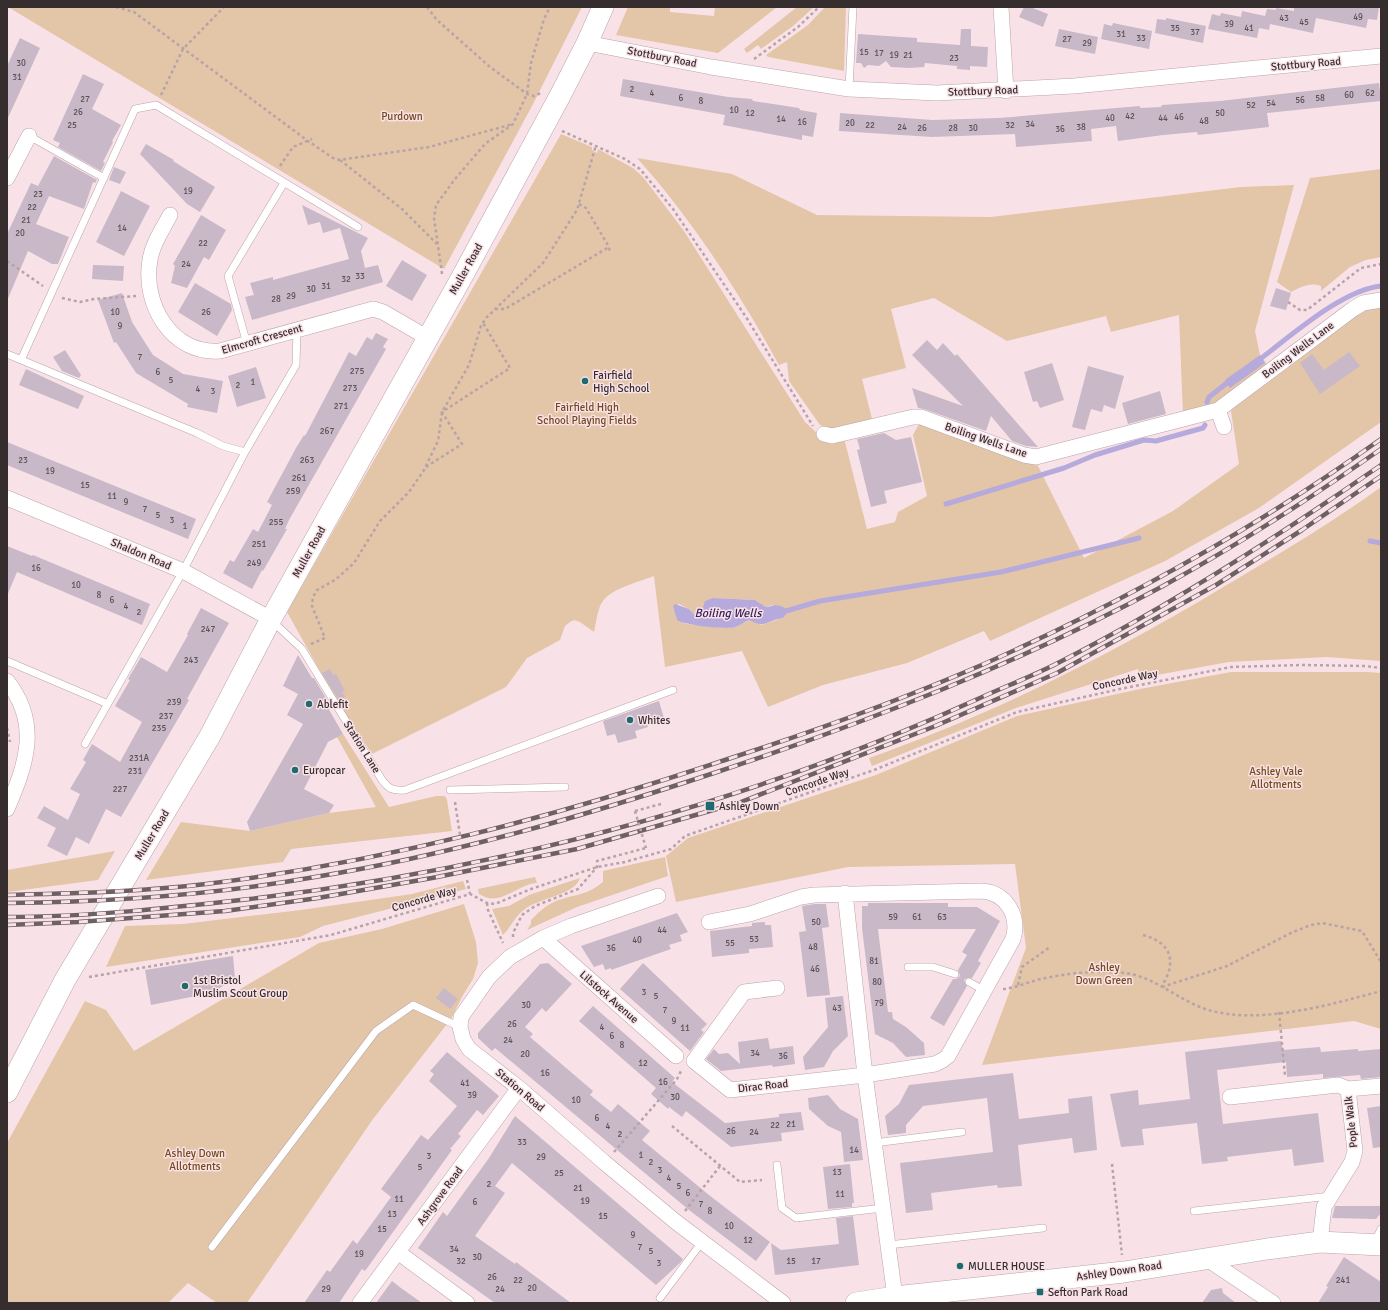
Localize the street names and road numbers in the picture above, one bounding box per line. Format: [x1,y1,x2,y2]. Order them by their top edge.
street label: Stottbury Road [626,44,698,70]
street label: Stottbury Road [1270,54,1342,74]
street label: Stottbury Road [948,83,1019,99]
street label: Muller Road [447,241,485,297]
street label: Boiling Wells Lane [1260,319,1336,381]
street label: Elmcroft Crescent [220,321,304,357]
street label: Boiling Wells Lane [943,420,1029,460]
street label: Muller Road [290,524,328,580]
street label: Shaldon Road [109,535,173,573]
street label: Concorde Way [1091,667,1160,693]
street label: Station Lane [341,718,383,776]
street label: Concorde Way [784,765,851,799]
street label: Muller Road [132,807,172,863]
street label: Concorde Way [390,883,459,914]
street label: Lilstock Avenue [577,968,641,1026]
street label: Station Road [493,1066,547,1114]
street label: Dirac Road [737,1077,789,1095]
street label: Pople Walk [1342,1095,1360,1148]
street label: Ashgrove Road [414,1164,466,1228]
street label: Ashley Down Road [1075,1259,1163,1283]

